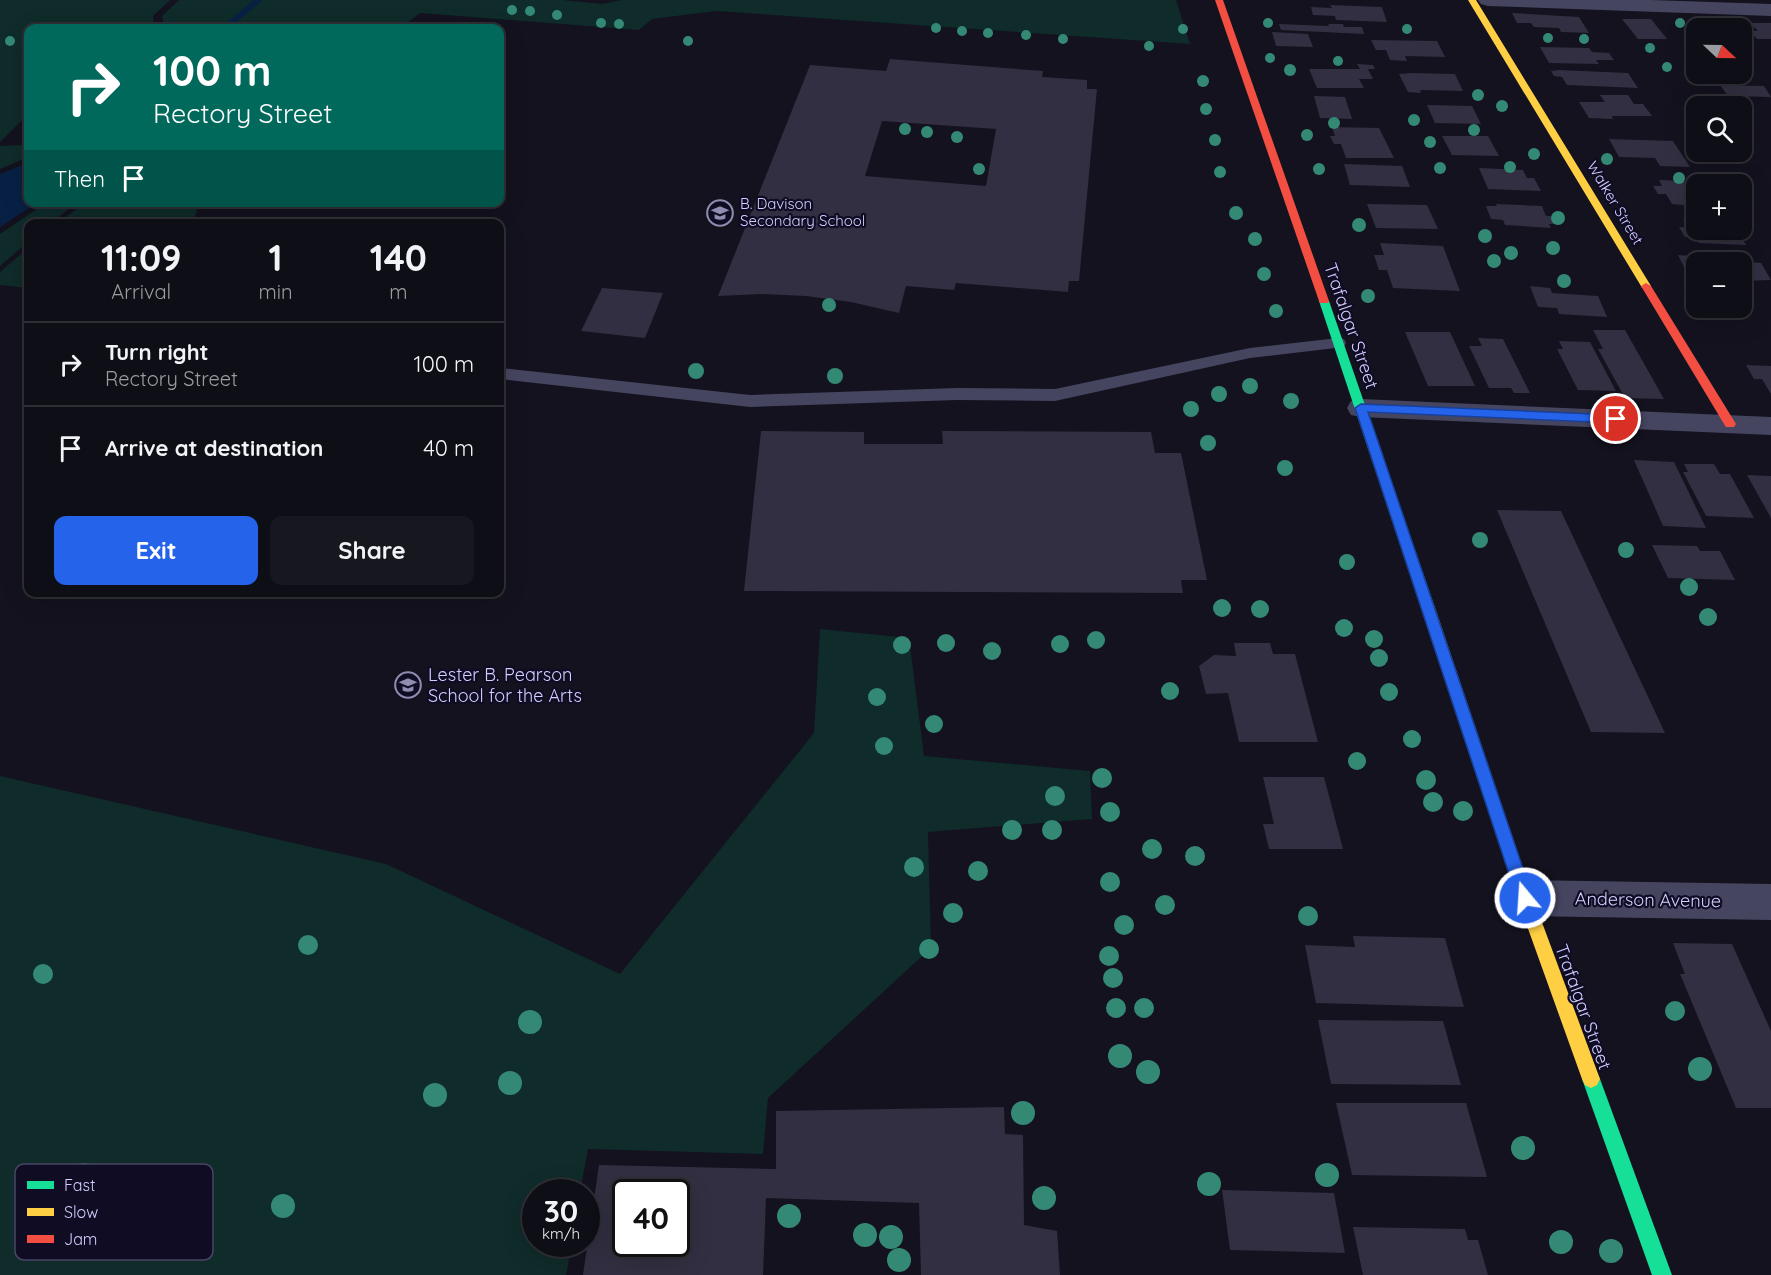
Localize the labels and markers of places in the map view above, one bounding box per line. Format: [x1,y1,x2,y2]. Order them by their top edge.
place label: B. Davison Secondary School [740,194,865,230]
school or university icon: B. Davison Secondary School [705,198,735,228]
pin [1590,393,1641,444]
place label: Lester B. Pearson School for the Arts [428,663,582,707]
school or university icon: Lester B. Pearson School for the Arts [393,670,423,700]

